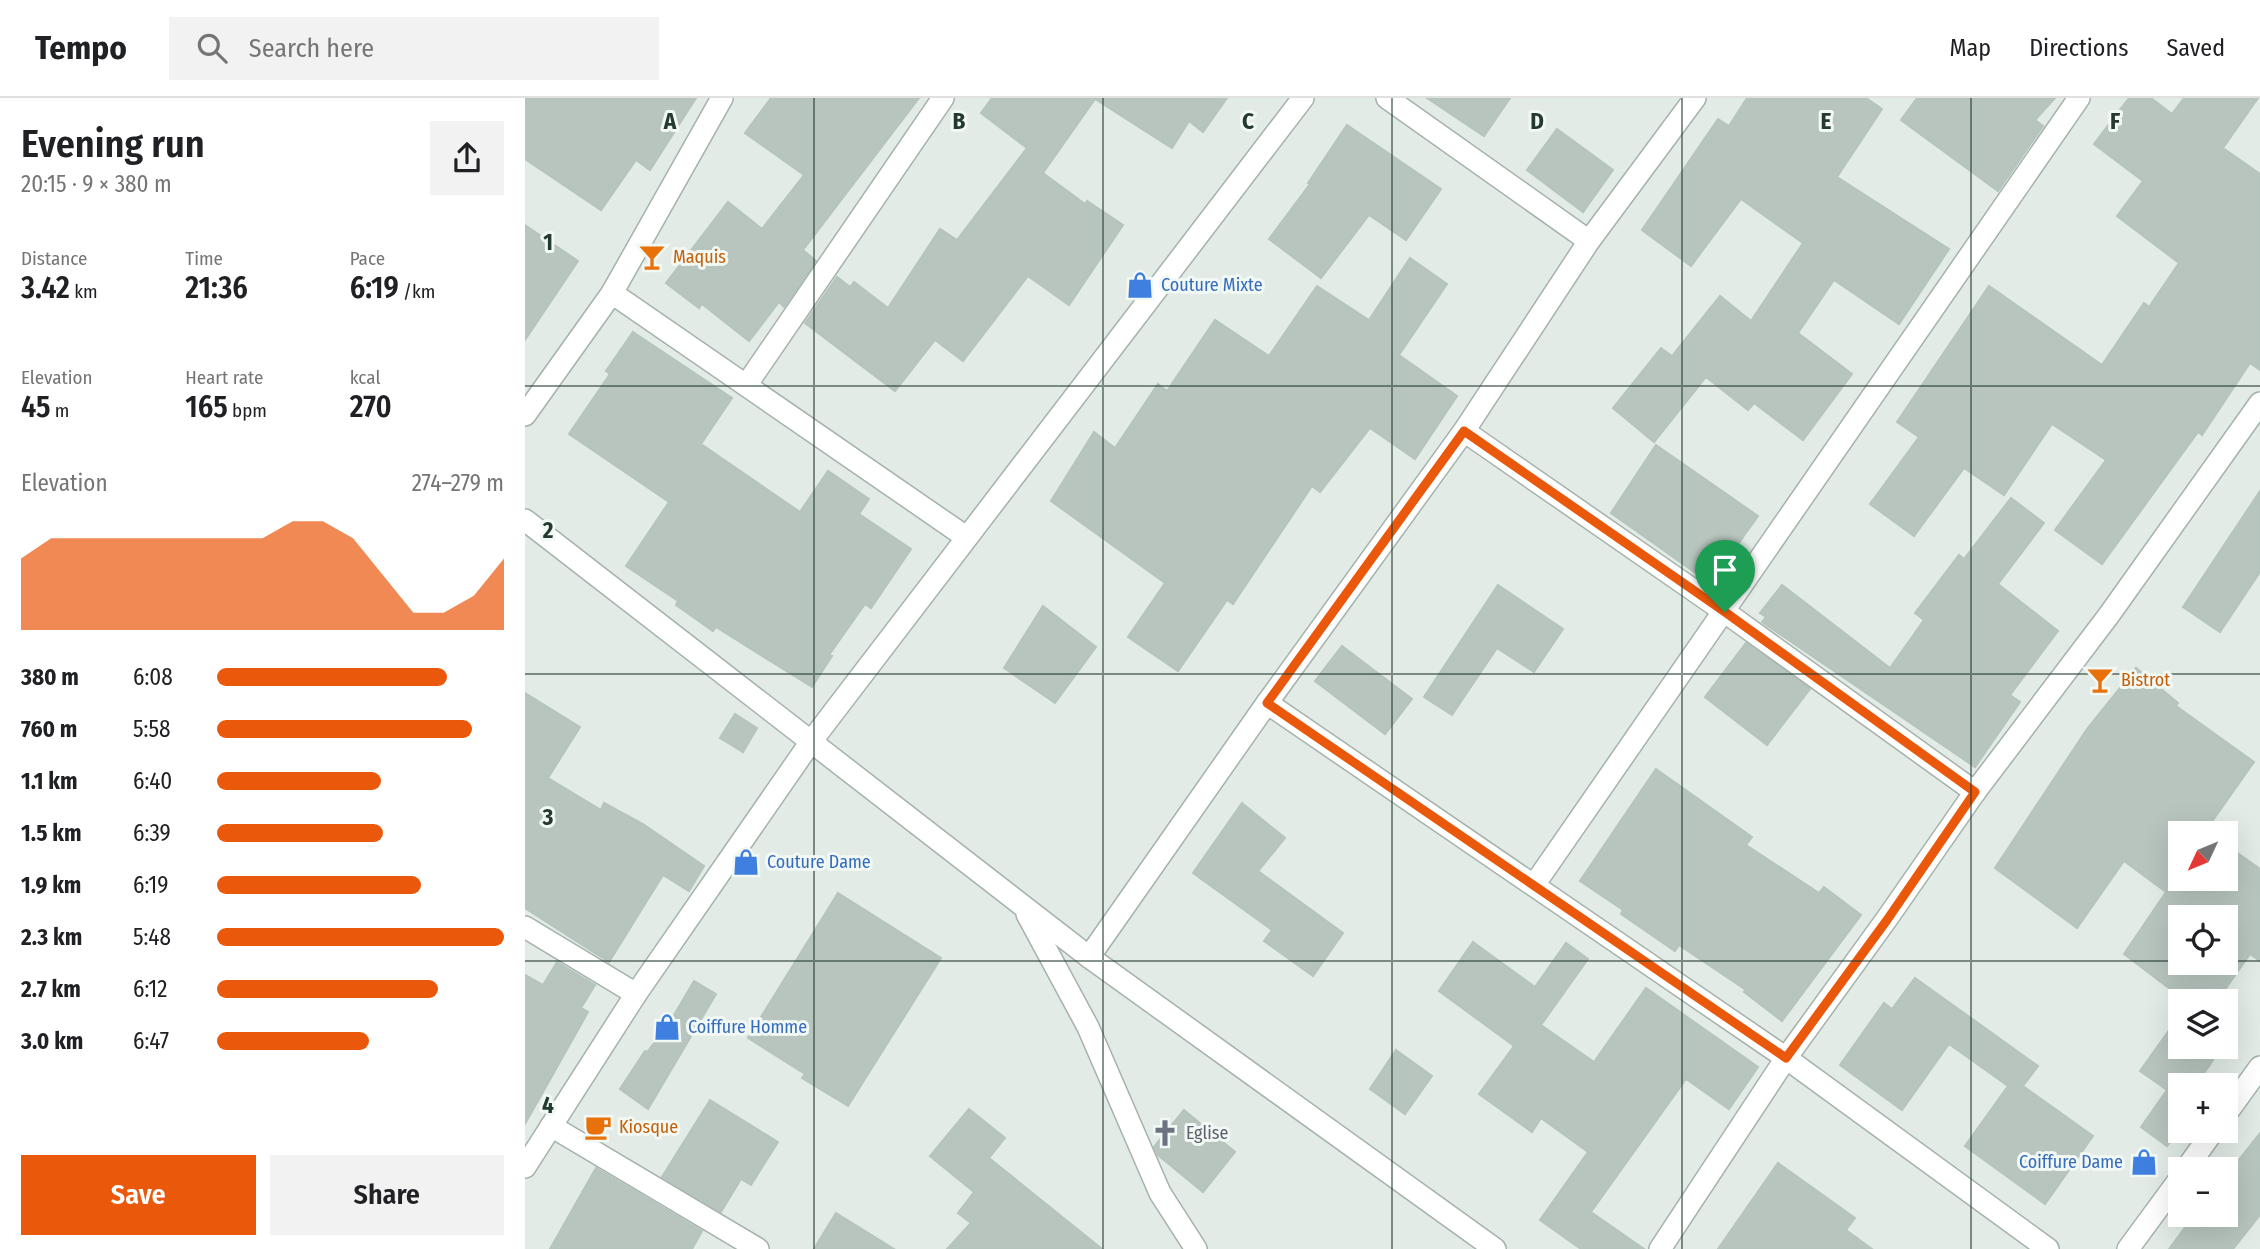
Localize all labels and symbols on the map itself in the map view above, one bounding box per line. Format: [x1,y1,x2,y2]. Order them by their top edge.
text: A [663,107,677,135]
text: B [953,107,966,135]
text: C [1242,107,1254,135]
text: D [1530,107,1544,135]
text: E [1821,107,1832,135]
text: F [2110,107,2120,135]
text: 1 [543,228,553,256]
bar icon: Maquis [637,242,667,272]
place label: Maquis [673,246,726,268]
shop icon: Couture Mixte [1125,270,1155,300]
place label: Couture Mixte [1161,274,1263,296]
text: 2 [542,516,554,544]
pin [1695,540,1755,612]
bar icon: Bistrot [2085,665,2115,695]
place label: Bistrot [2121,669,2170,691]
text: 3 [542,803,554,831]
north arrow [2168,821,2238,891]
shop icon: Couture Dame [731,847,761,877]
place label: Couture Dame [767,851,871,873]
shop icon: Coiffure Homme [652,1012,682,1042]
place label: Coiffure Homme [688,1016,807,1038]
text: 4 [542,1091,554,1119]
cafe icon: Kiosque [583,1112,613,1142]
place label: Kiosque [619,1116,678,1138]
church icon: Eglise [1150,1118,1180,1148]
place label: Eglise [1186,1122,1229,1144]
shop icon: Coiffure Dame [2129,1147,2159,1177]
place label: Coiffure Dame [2019,1151,2123,1173]

